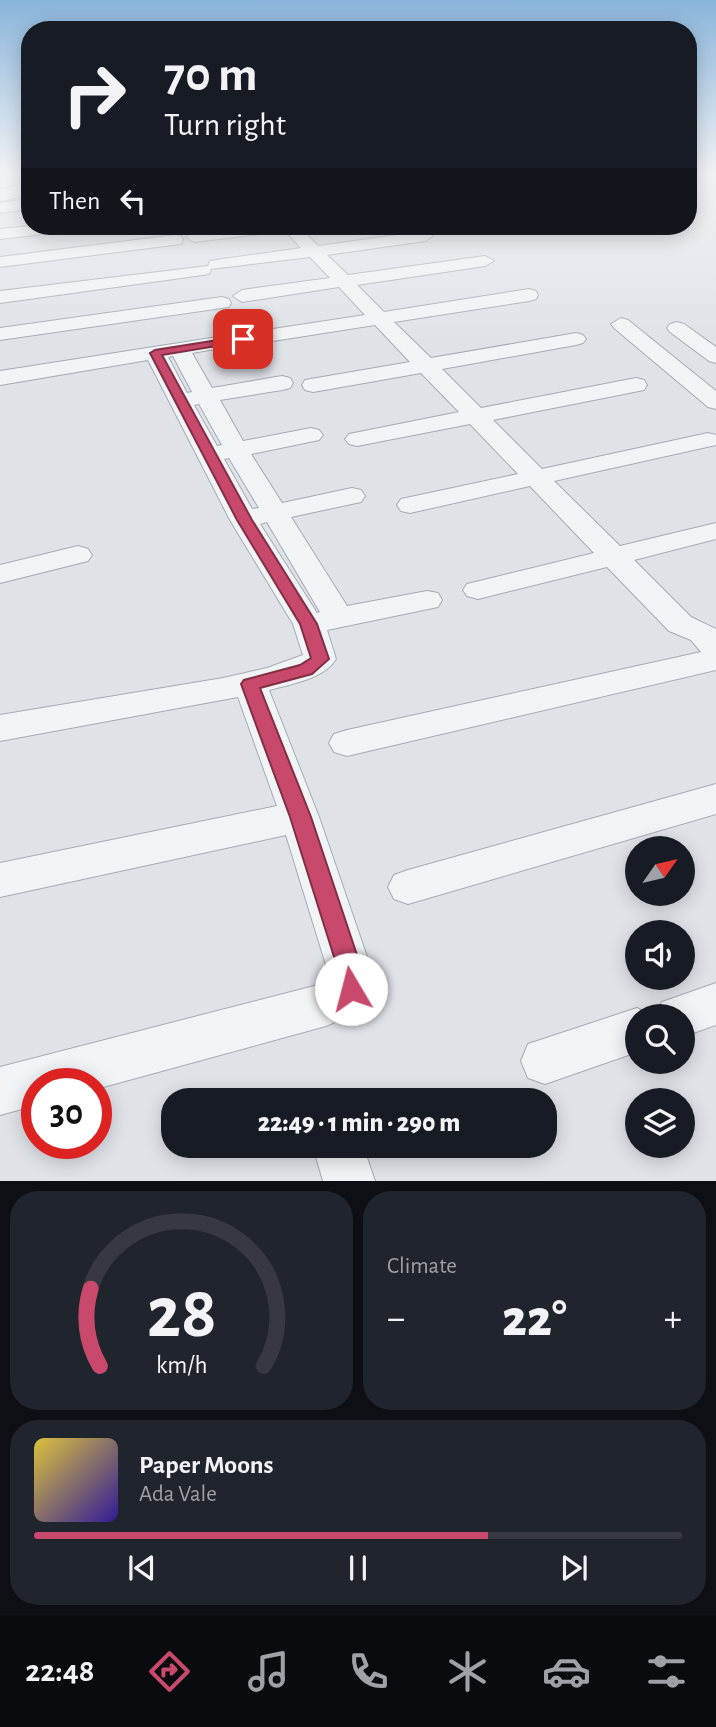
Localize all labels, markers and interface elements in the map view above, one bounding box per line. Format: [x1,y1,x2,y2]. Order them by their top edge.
icon: right [49,49,140,140]
text: 70 m [164,51,258,100]
text: Turn right [164,109,286,141]
icon: left [114,182,152,220]
text: Then [49,188,100,214]
pin [213,309,273,369]
icon: arrive [224,320,262,358]
north arrow [625,836,695,906]
map controls [625,836,695,1158]
button: sound [625,920,695,990]
position arrow [314,952,388,1026]
button: search [625,1004,695,1074]
speed limit sign: 30 [21,1068,112,1159]
button: layers [625,1088,695,1158]
text: 22:49 · 1 min · 290 m [258,1110,460,1136]
text: Climate [387,1255,457,1278]
text: 28 [146,1279,217,1352]
text: 22° [502,1293,567,1345]
text: − [387,1300,405,1338]
text: + [664,1300,682,1338]
text: km/h [156,1353,207,1378]
text: Paper Moons [139,1452,274,1478]
text: Ada Vale [139,1483,217,1506]
icon: previous [123,1549,161,1587]
icon: pause [339,1549,377,1587]
icon: next [555,1549,593,1587]
icon: directions [145,1647,194,1696]
icon: music [244,1647,293,1696]
icon: phone [344,1647,393,1696]
icon: climate [443,1647,492,1696]
icon: car [542,1647,591,1696]
icon: filters [642,1647,691,1696]
text: 22:48 [25,1655,95,1687]

